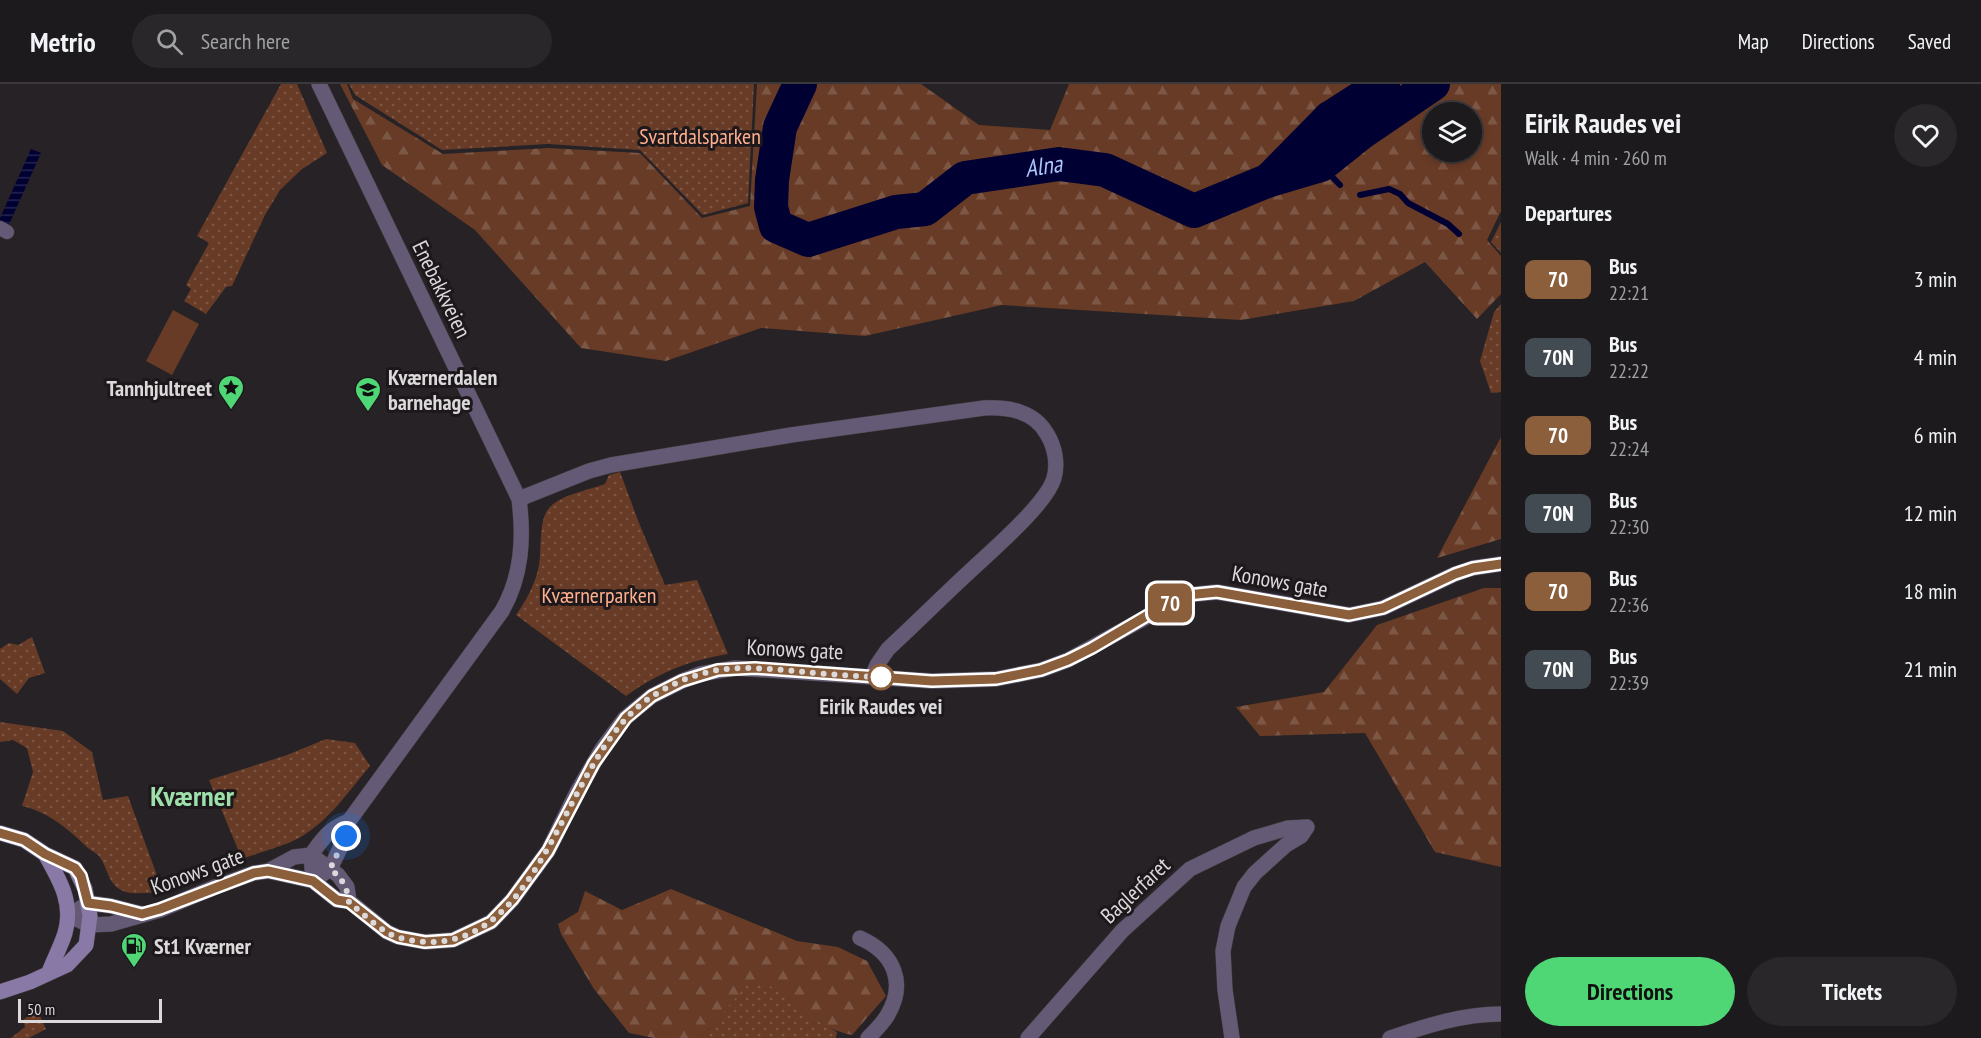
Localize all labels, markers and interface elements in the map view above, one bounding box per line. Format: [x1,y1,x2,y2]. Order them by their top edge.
search box [132,14,552,68]
text: Metrio [30,23,96,60]
icon: search [153,25,186,58]
text: Search here [201,27,290,55]
text: Map [1738,28,1769,55]
text: Directions [1802,28,1875,55]
text: Saved [1908,28,1951,55]
map controls [1422,102,1482,162]
button: layers [1422,102,1482,162]
text: Eirik Raudes vei [1525,104,1681,141]
button: heart [1894,104,1957,167]
park label: Svartdalsparken [639,122,761,150]
text: Walk · 4 min · 260 m [1525,145,1667,171]
water label: Alna [1023,148,1065,184]
text: Departures [1525,199,1612,227]
street label: Enebakkveien [406,236,478,342]
text: Bus [1609,252,1637,280]
text: 3 min [1914,265,1957,293]
text: 70 [1548,266,1568,293]
text: 22:21 [1609,280,1649,306]
text: Bus [1609,330,1637,358]
text: 4 min [1914,343,1957,371]
text: 70N [1542,344,1574,371]
text: 22:22 [1609,358,1649,384]
place label: Kværnerdalen barnehage [388,363,497,416]
place icon: Tannhjultreet [216,373,246,411]
place label: Tannhjultreet [107,374,213,402]
school or university icon: Kværnerdalen barnehage [353,375,383,413]
text: Bus [1609,408,1637,436]
text: 6 min [1914,421,1957,449]
text: 70 [1548,422,1568,449]
text: 22:24 [1609,436,1649,462]
text: Bus [1609,486,1637,514]
text: 12 min [1904,499,1957,527]
text: 70N [1542,500,1574,527]
text: 22:30 [1609,514,1649,540]
street label: Konows gate [1230,559,1330,603]
text: Bus [1609,564,1637,592]
text: 18 min [1904,577,1957,605]
text: 70 [1548,578,1568,605]
park label: Kværnerparken [542,581,656,609]
line badge: 70 [1143,584,1197,622]
text: 70 [1160,590,1180,617]
text: 22:36 [1609,592,1649,618]
street label: Konows gate [746,632,844,666]
text: Bus [1609,642,1637,670]
text: 21 min [1904,655,1957,683]
text: 70N [1542,656,1574,683]
marker: Eirik Raudes vei [868,664,894,690]
text: 22:39 [1609,670,1649,696]
place label: Eirik Raudes vei [820,692,942,720]
district label: Kværner [150,777,235,814]
your location [331,821,361,851]
street label: Konows gate [147,841,247,901]
street label: Baglerfaret [1095,851,1175,929]
fuel station icon: St1 Kværner [119,931,149,969]
place label: St1 Kværner [154,932,251,960]
button: Directions [1525,957,1735,1026]
button: Tickets [1747,957,1957,1026]
scale bar [18,996,162,1024]
text: 50 m [27,999,55,1019]

